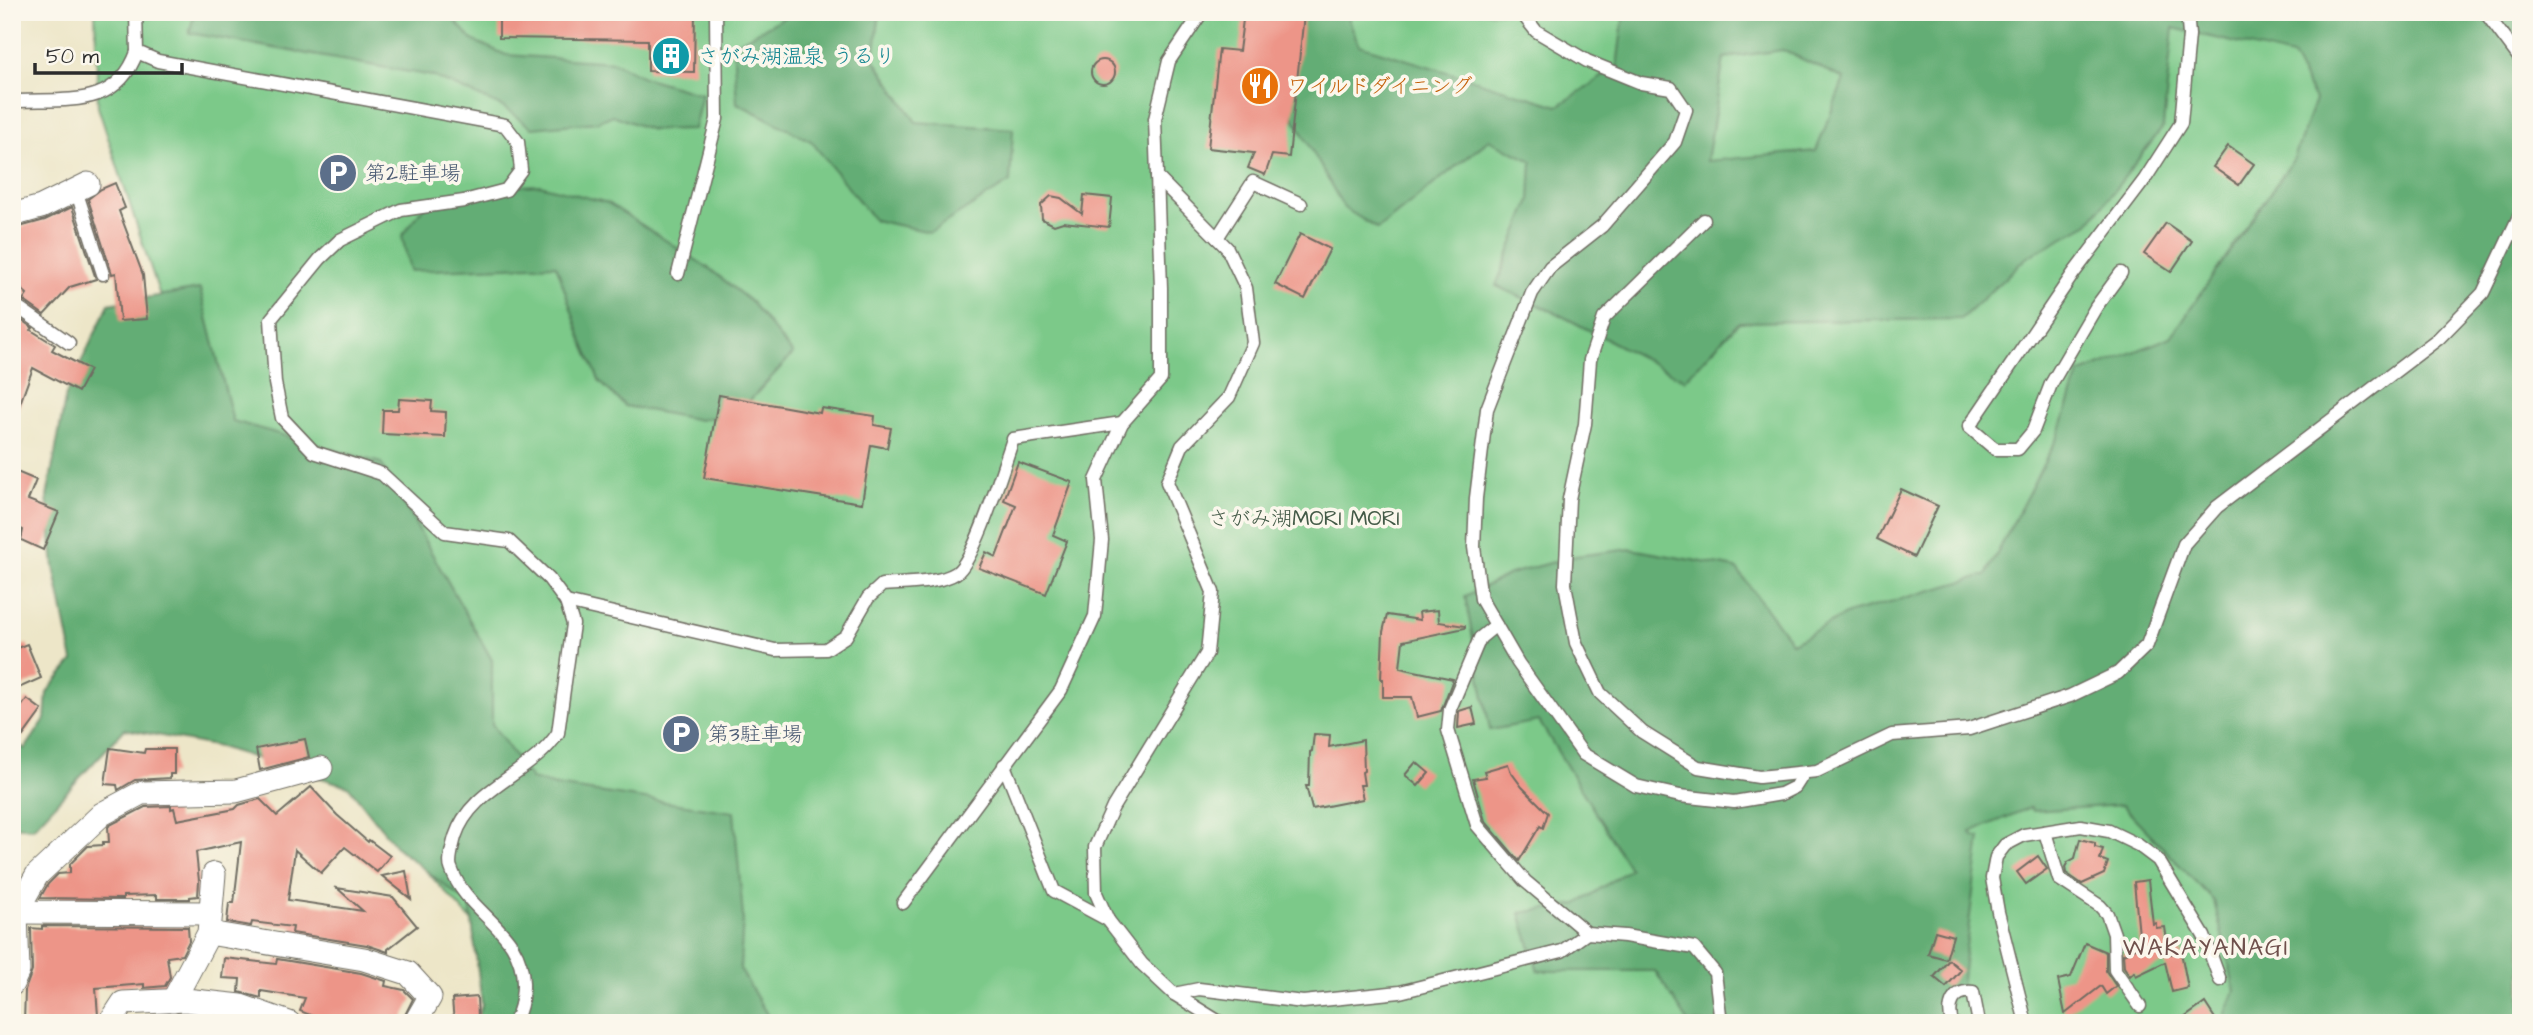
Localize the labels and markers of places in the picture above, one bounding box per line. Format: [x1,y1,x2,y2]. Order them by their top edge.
building icon: さがみ湖温泉 うるり [650,35,692,77]
place label: さがみ湖温泉 うるり [698,42,895,71]
restaurant icon: ワイルドダイニング [1239,65,1281,107]
place label: ワイルドダイニング [1287,72,1473,101]
parking icon: 第2駐車場 [317,152,359,194]
place label: 第2駐車場 [365,159,461,188]
parking icon: 第3駐車場 [660,713,702,755]
place label: 第3駐車場 [708,720,803,749]

